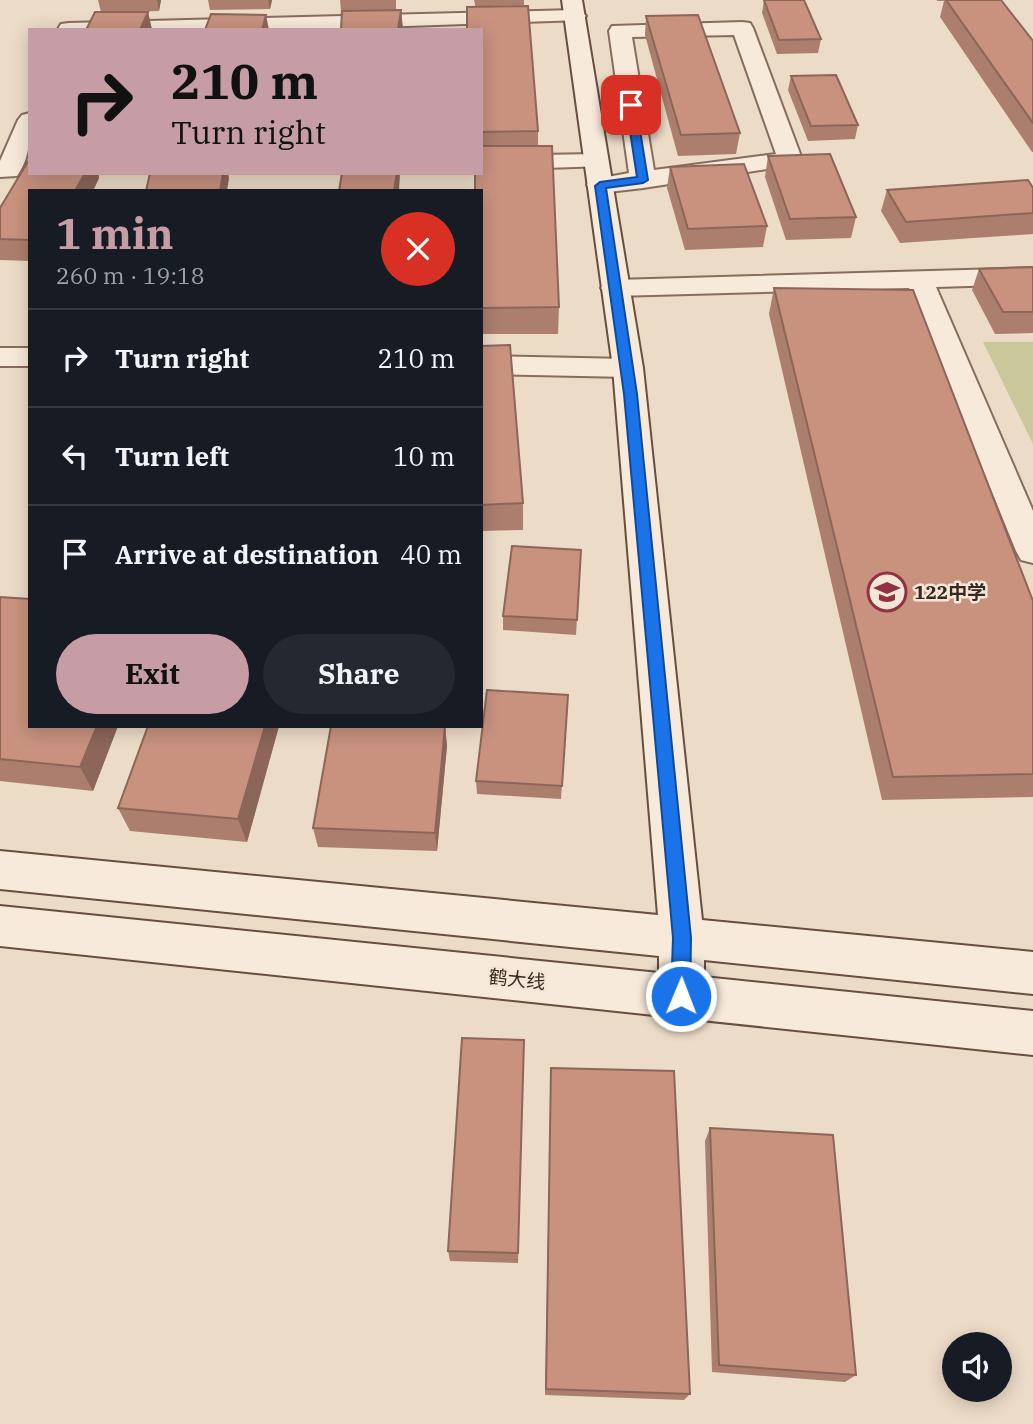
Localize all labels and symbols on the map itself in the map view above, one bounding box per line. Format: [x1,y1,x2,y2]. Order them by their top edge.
pin [601,75,661,135]
school or university icon: 122中学 [866,571,908,613]
place label: 122中学 [914,580,986,604]
position arrow [644,959,718,1033]
street label: 鹤大线 [487,964,547,994]

